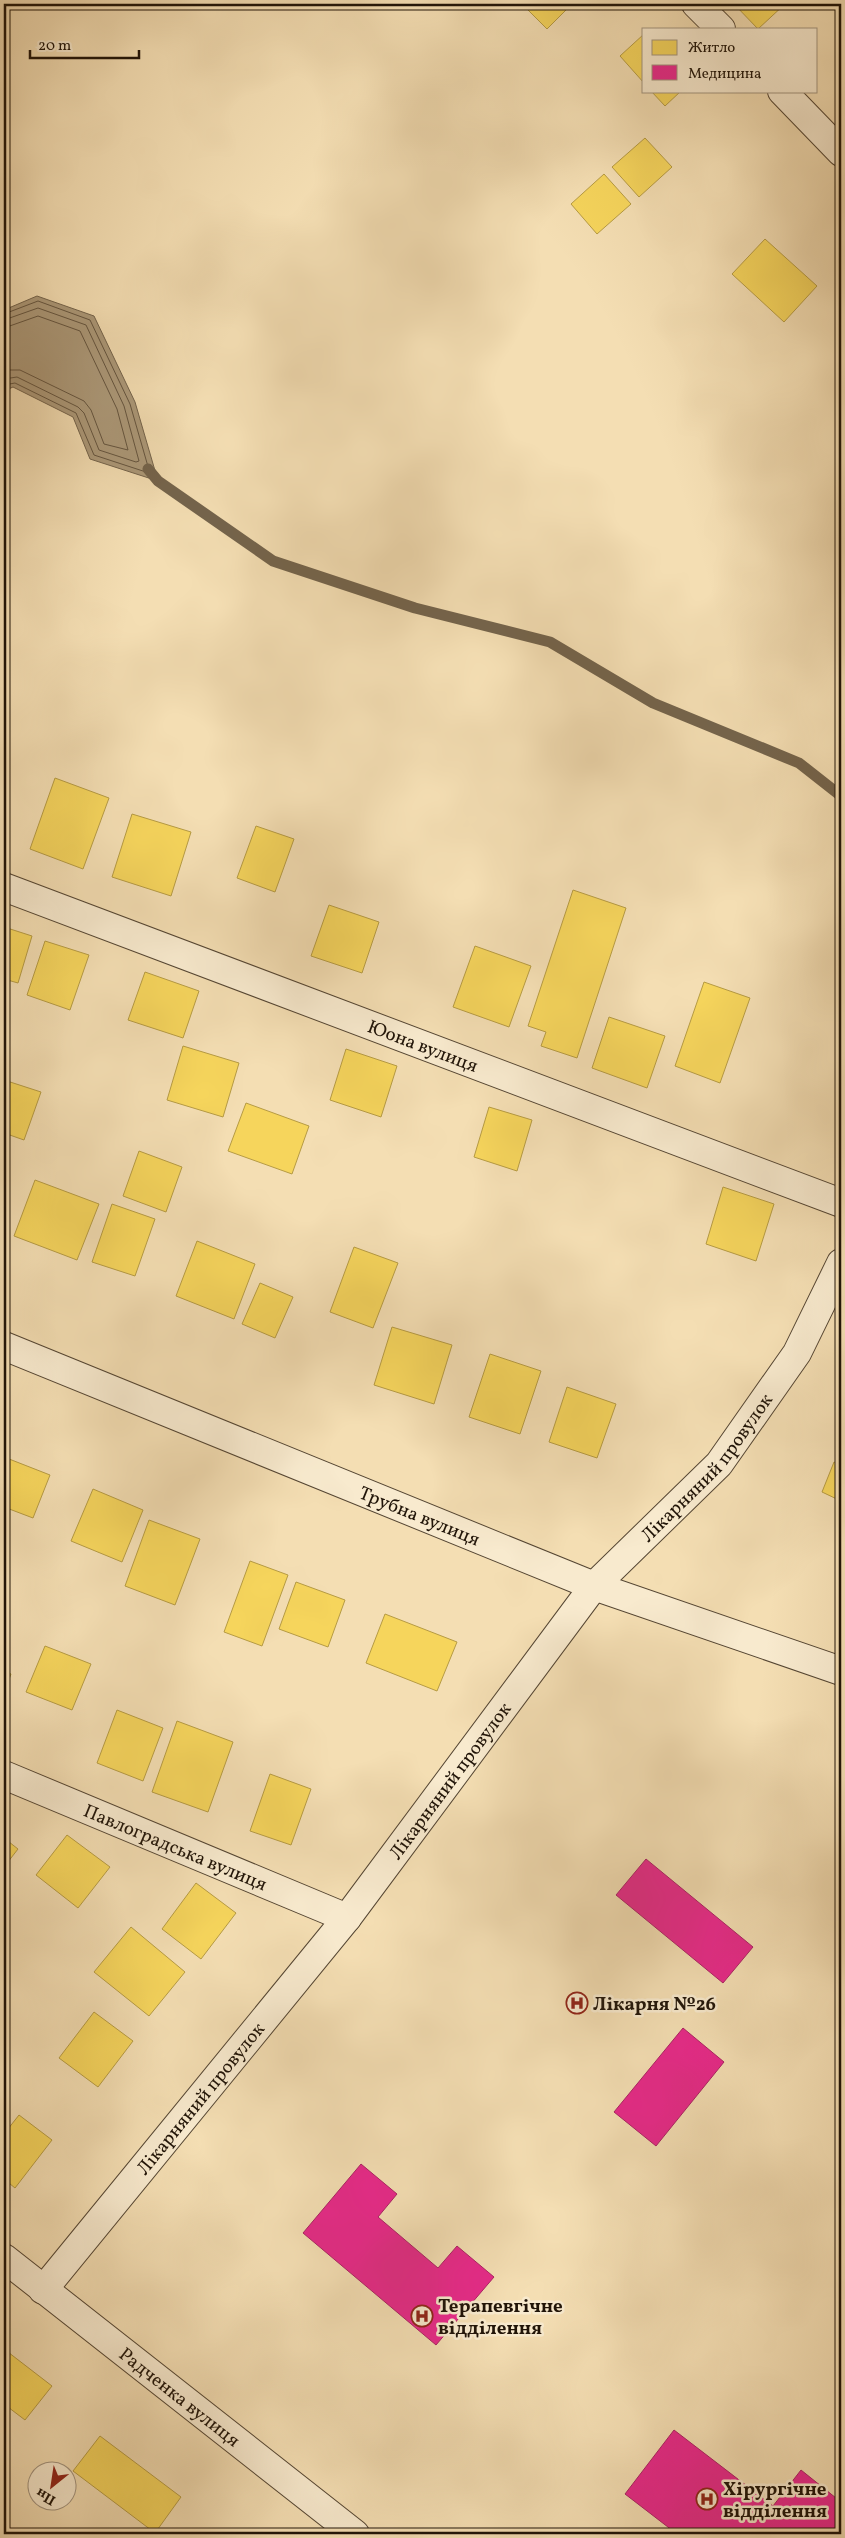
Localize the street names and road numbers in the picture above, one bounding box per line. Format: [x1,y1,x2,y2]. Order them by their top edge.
street label: Юона вулиця [363,1014,482,1080]
street label: Лікарняний провулок [636,1389,780,1549]
street label: Трубна вулиця [355,1481,484,1553]
street label: Лікарняний провулок [384,1698,518,1865]
street label: Павлоградська вулиця [79,1799,271,1898]
street label: Лікарняний провулок [131,2018,272,2181]
street label: Радченка вулиця [113,2342,245,2454]

